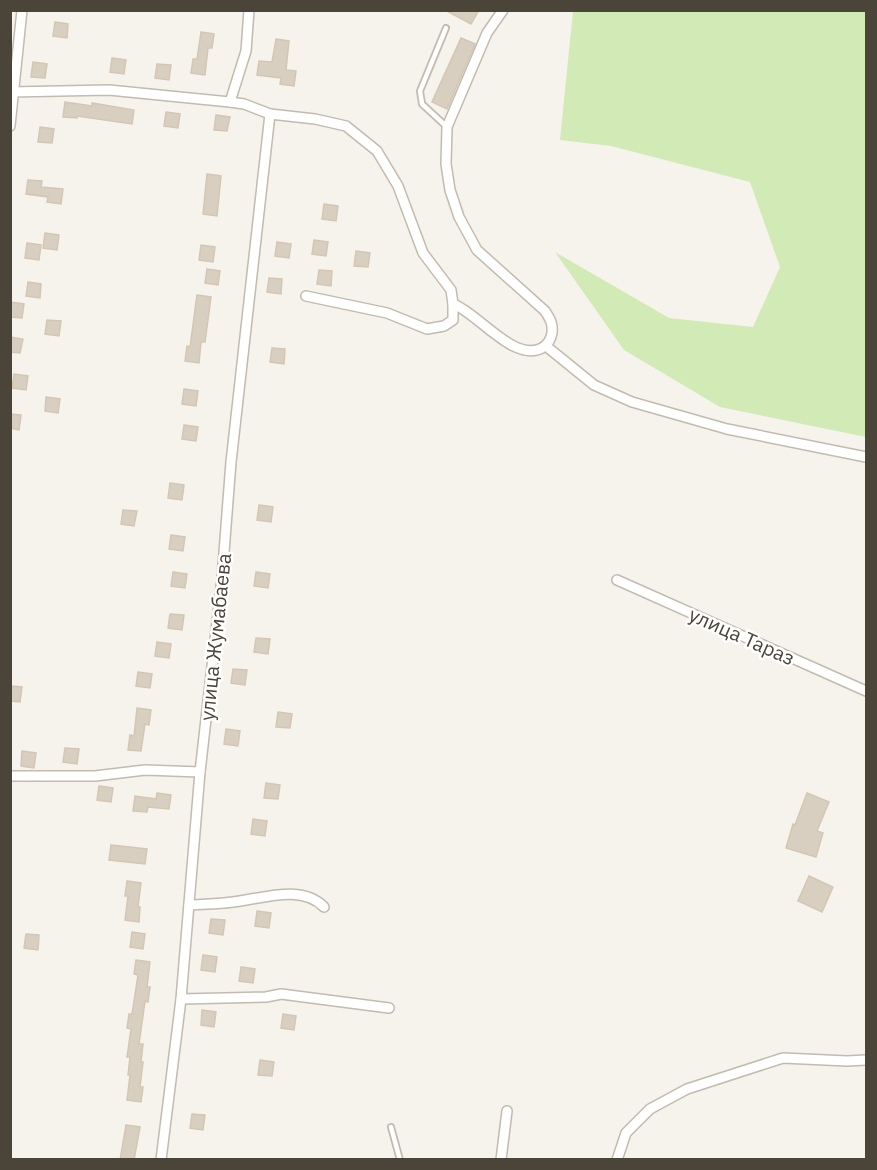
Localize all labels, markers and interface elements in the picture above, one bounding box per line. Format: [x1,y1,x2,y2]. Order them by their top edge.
street label: улица Жумабаева [193,551,237,722]
street label: улица Тараз [685,601,799,671]

